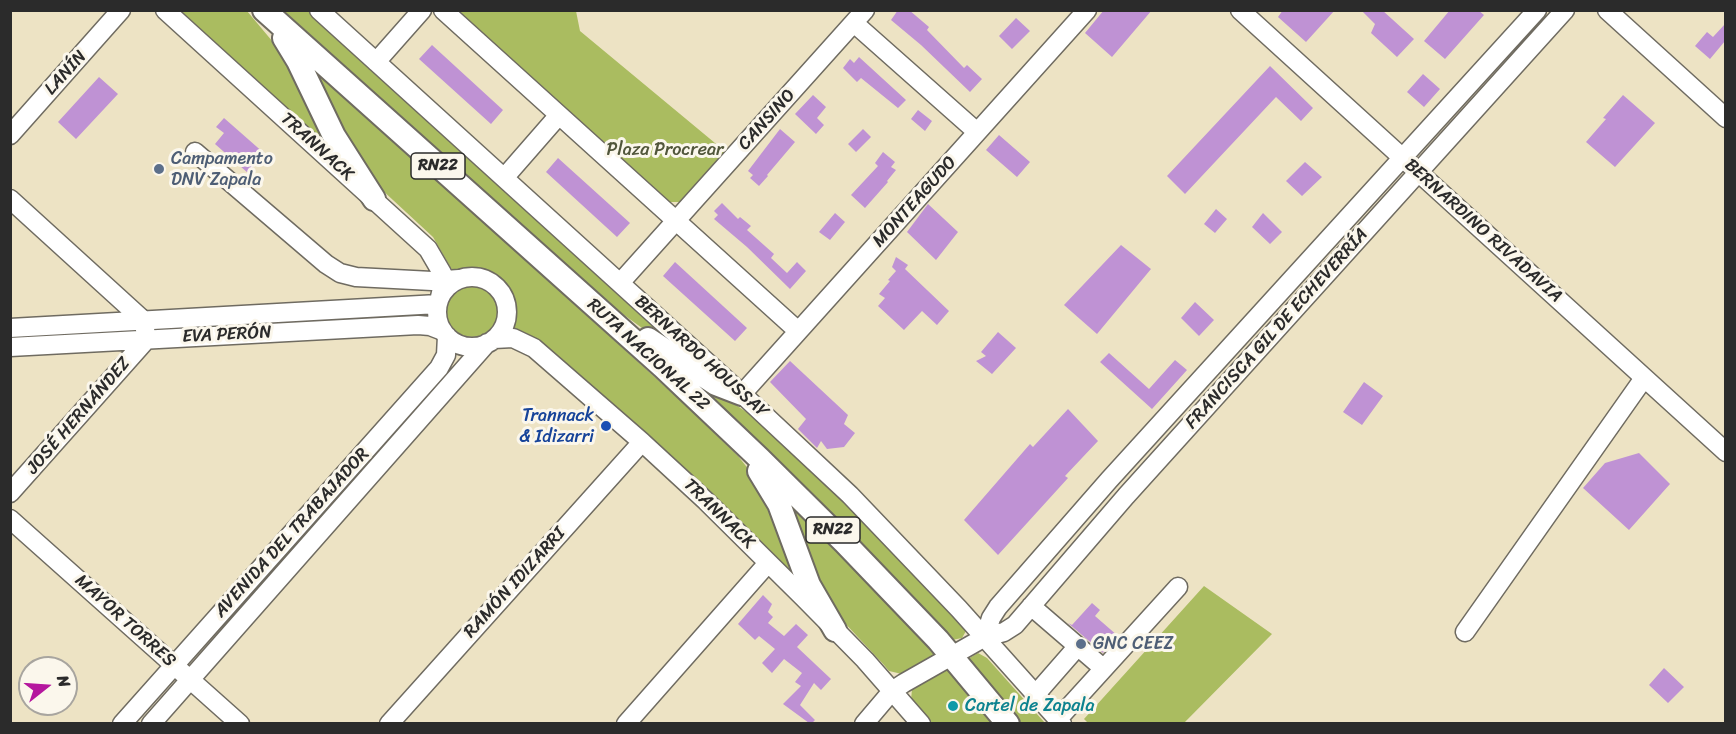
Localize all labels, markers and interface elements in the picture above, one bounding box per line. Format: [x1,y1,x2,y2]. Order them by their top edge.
street label: LANÍN [40,46,92,100]
street label: CANSINO [734,85,800,155]
street label: TRANNACK [276,108,358,186]
park label: Plaza Procrear [607,139,723,161]
place label: Campamento DNV Zapala [171,148,273,190]
street label: MONTEAGUDO [868,152,962,252]
road number: RN22 [411,153,465,179]
street label: BERNARDINO RIVADAVIA [1400,155,1566,307]
marker: Campamento DNV Zapala [152,162,166,176]
street label: FRANCISCA GIL DE ECHEVERRÍA [1181,224,1373,434]
street label: BERNARDO HOUSSAY [630,291,772,423]
street label: RUTA NACIONAL 22 [582,294,714,416]
street label: EVA PERÓN [182,322,272,348]
street label: JOSÉ HERNÁNDEZ [22,353,136,479]
place label: Trannack & Idizarri [519,405,594,448]
marker: Trannack & Idizarri [599,419,613,433]
street label: AVENIDA DEL TRABAJADOR [210,444,374,622]
street label: TRANNACK [679,474,759,554]
road number: RN22 [806,517,860,543]
street label: RAMÓN IDIZARRI [460,523,570,643]
street label: MAYOR TORRES [70,570,180,672]
place label: GNC CEEZ [1093,633,1174,655]
marker: GNC CEEZ [1074,637,1088,651]
north arrow [18,656,78,716]
text: N [48,672,79,691]
place label: Cartel de Zapala [965,695,1095,717]
marker: Cartel de Zapala [946,699,960,713]

